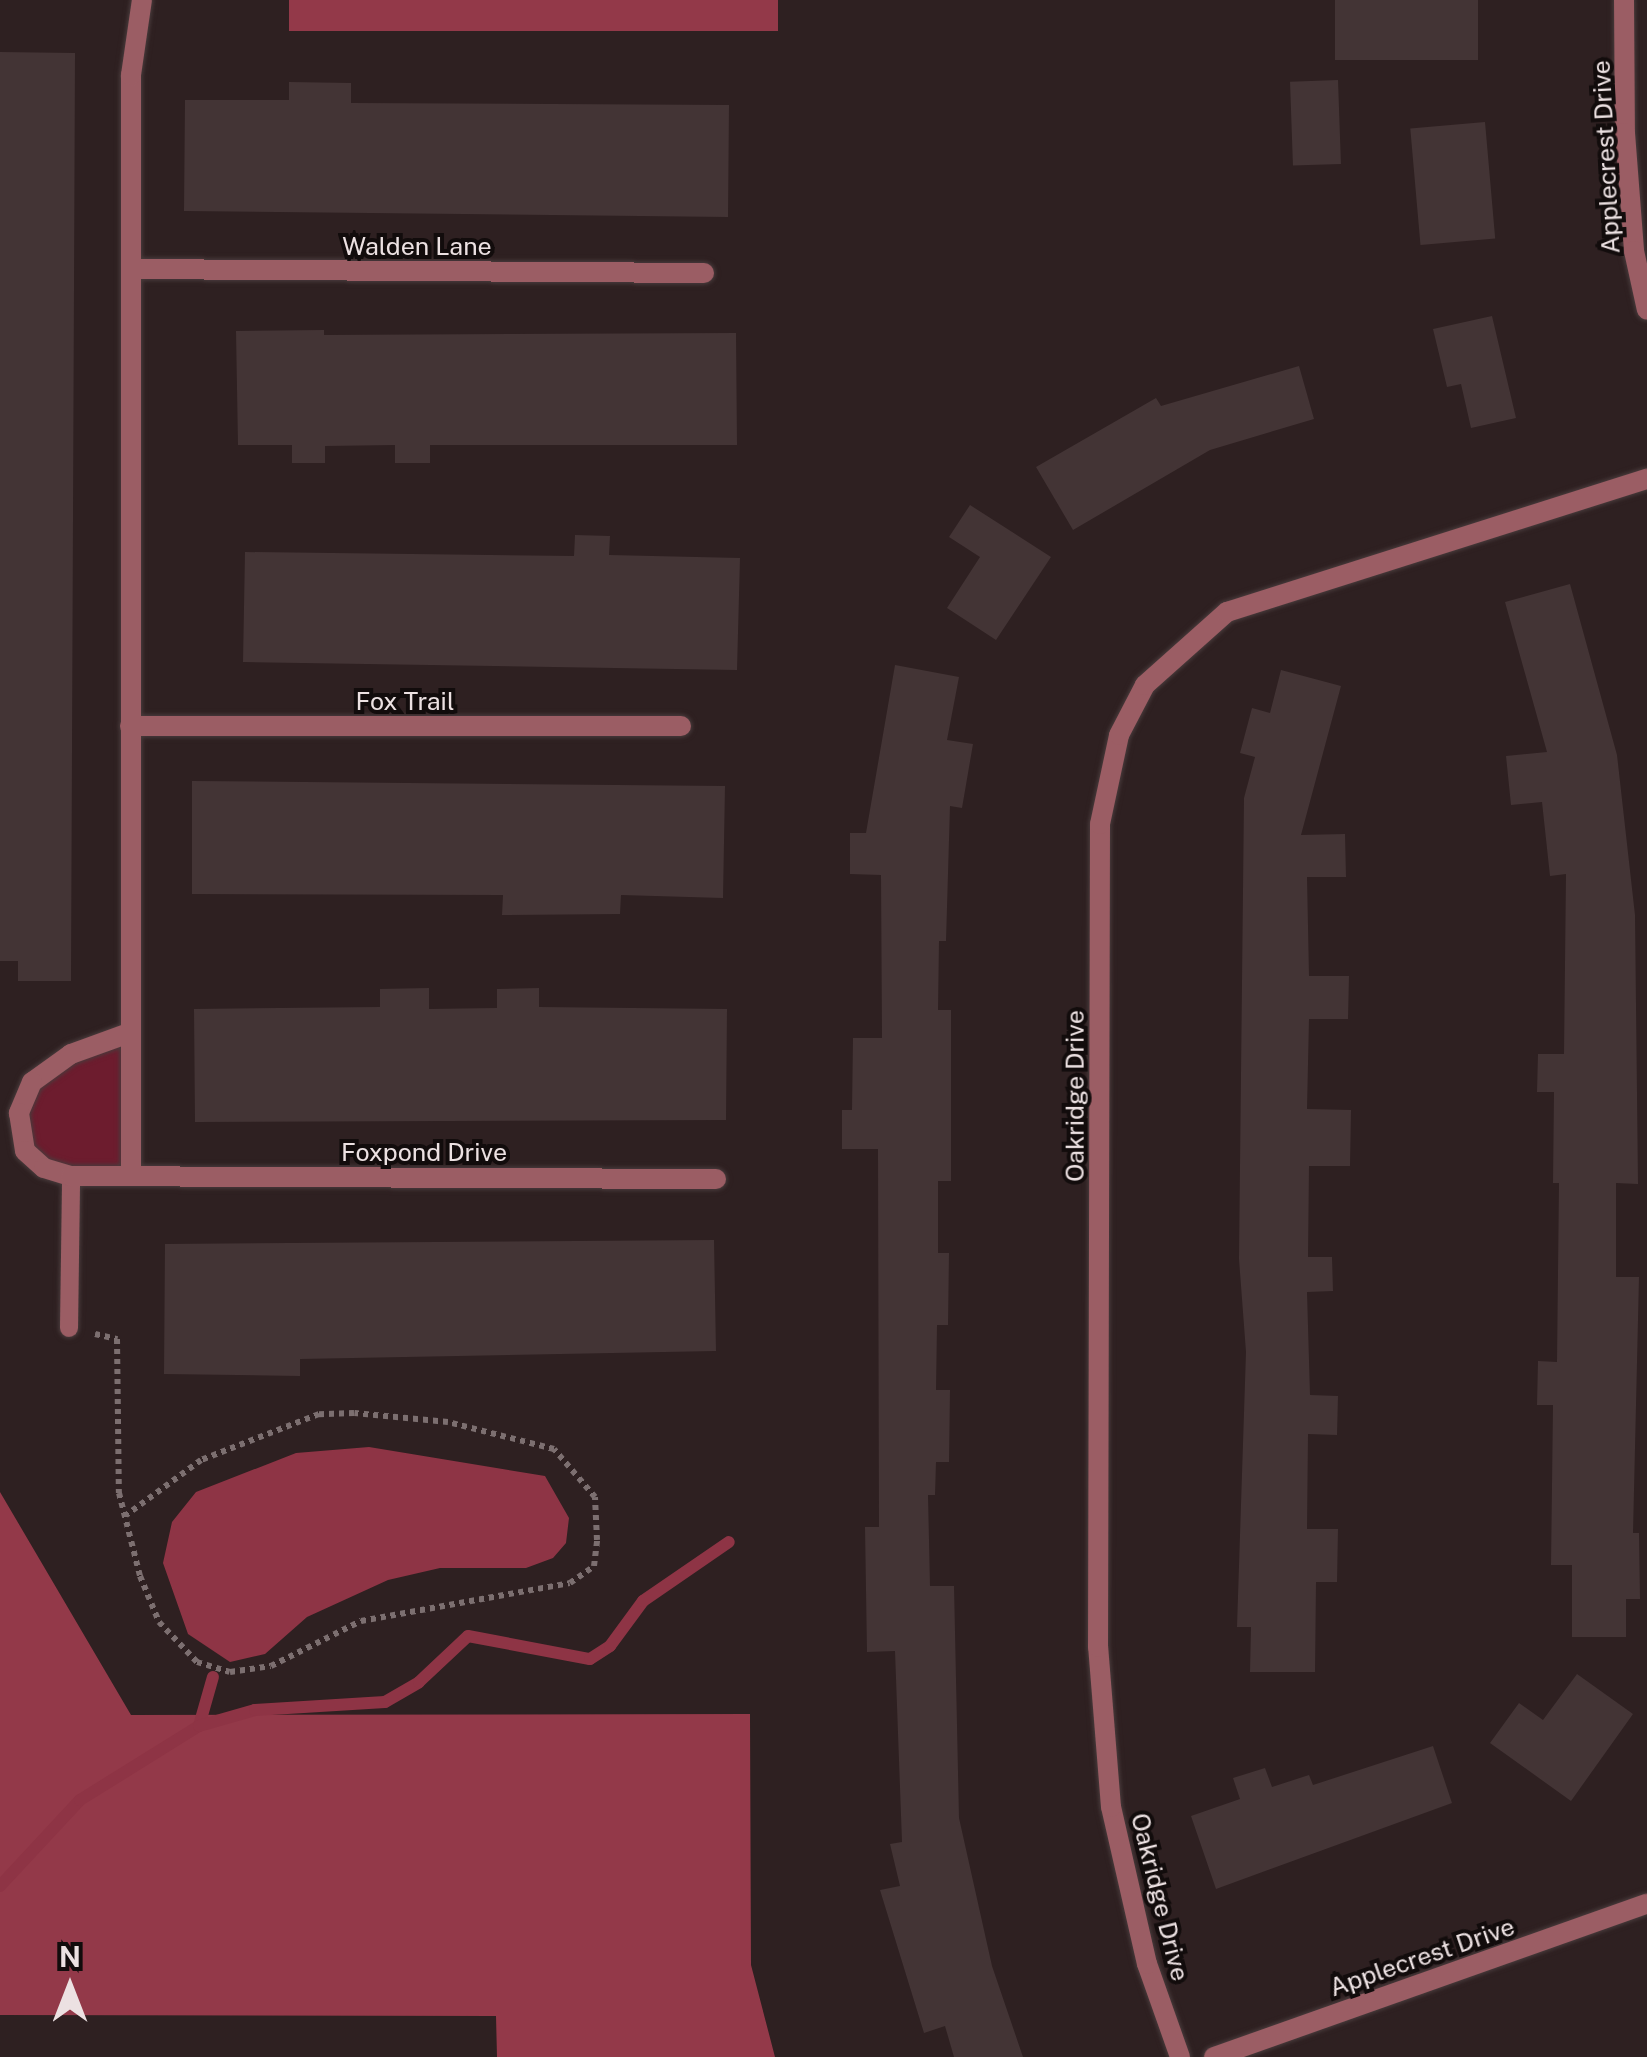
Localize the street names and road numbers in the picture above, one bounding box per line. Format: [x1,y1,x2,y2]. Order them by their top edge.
street label: Applecrest Drive [1586,60,1626,254]
street label: Walden Lane [342,231,492,261]
street label: Fox Trail [355,686,455,716]
street label: Oakridge Drive [1060,1010,1090,1182]
street label: Foxpond Drive [341,1137,507,1167]
street label: Oakridge Drive [1125,1810,1195,1984]
street label: Applecrest Drive [1326,1911,1518,2003]

